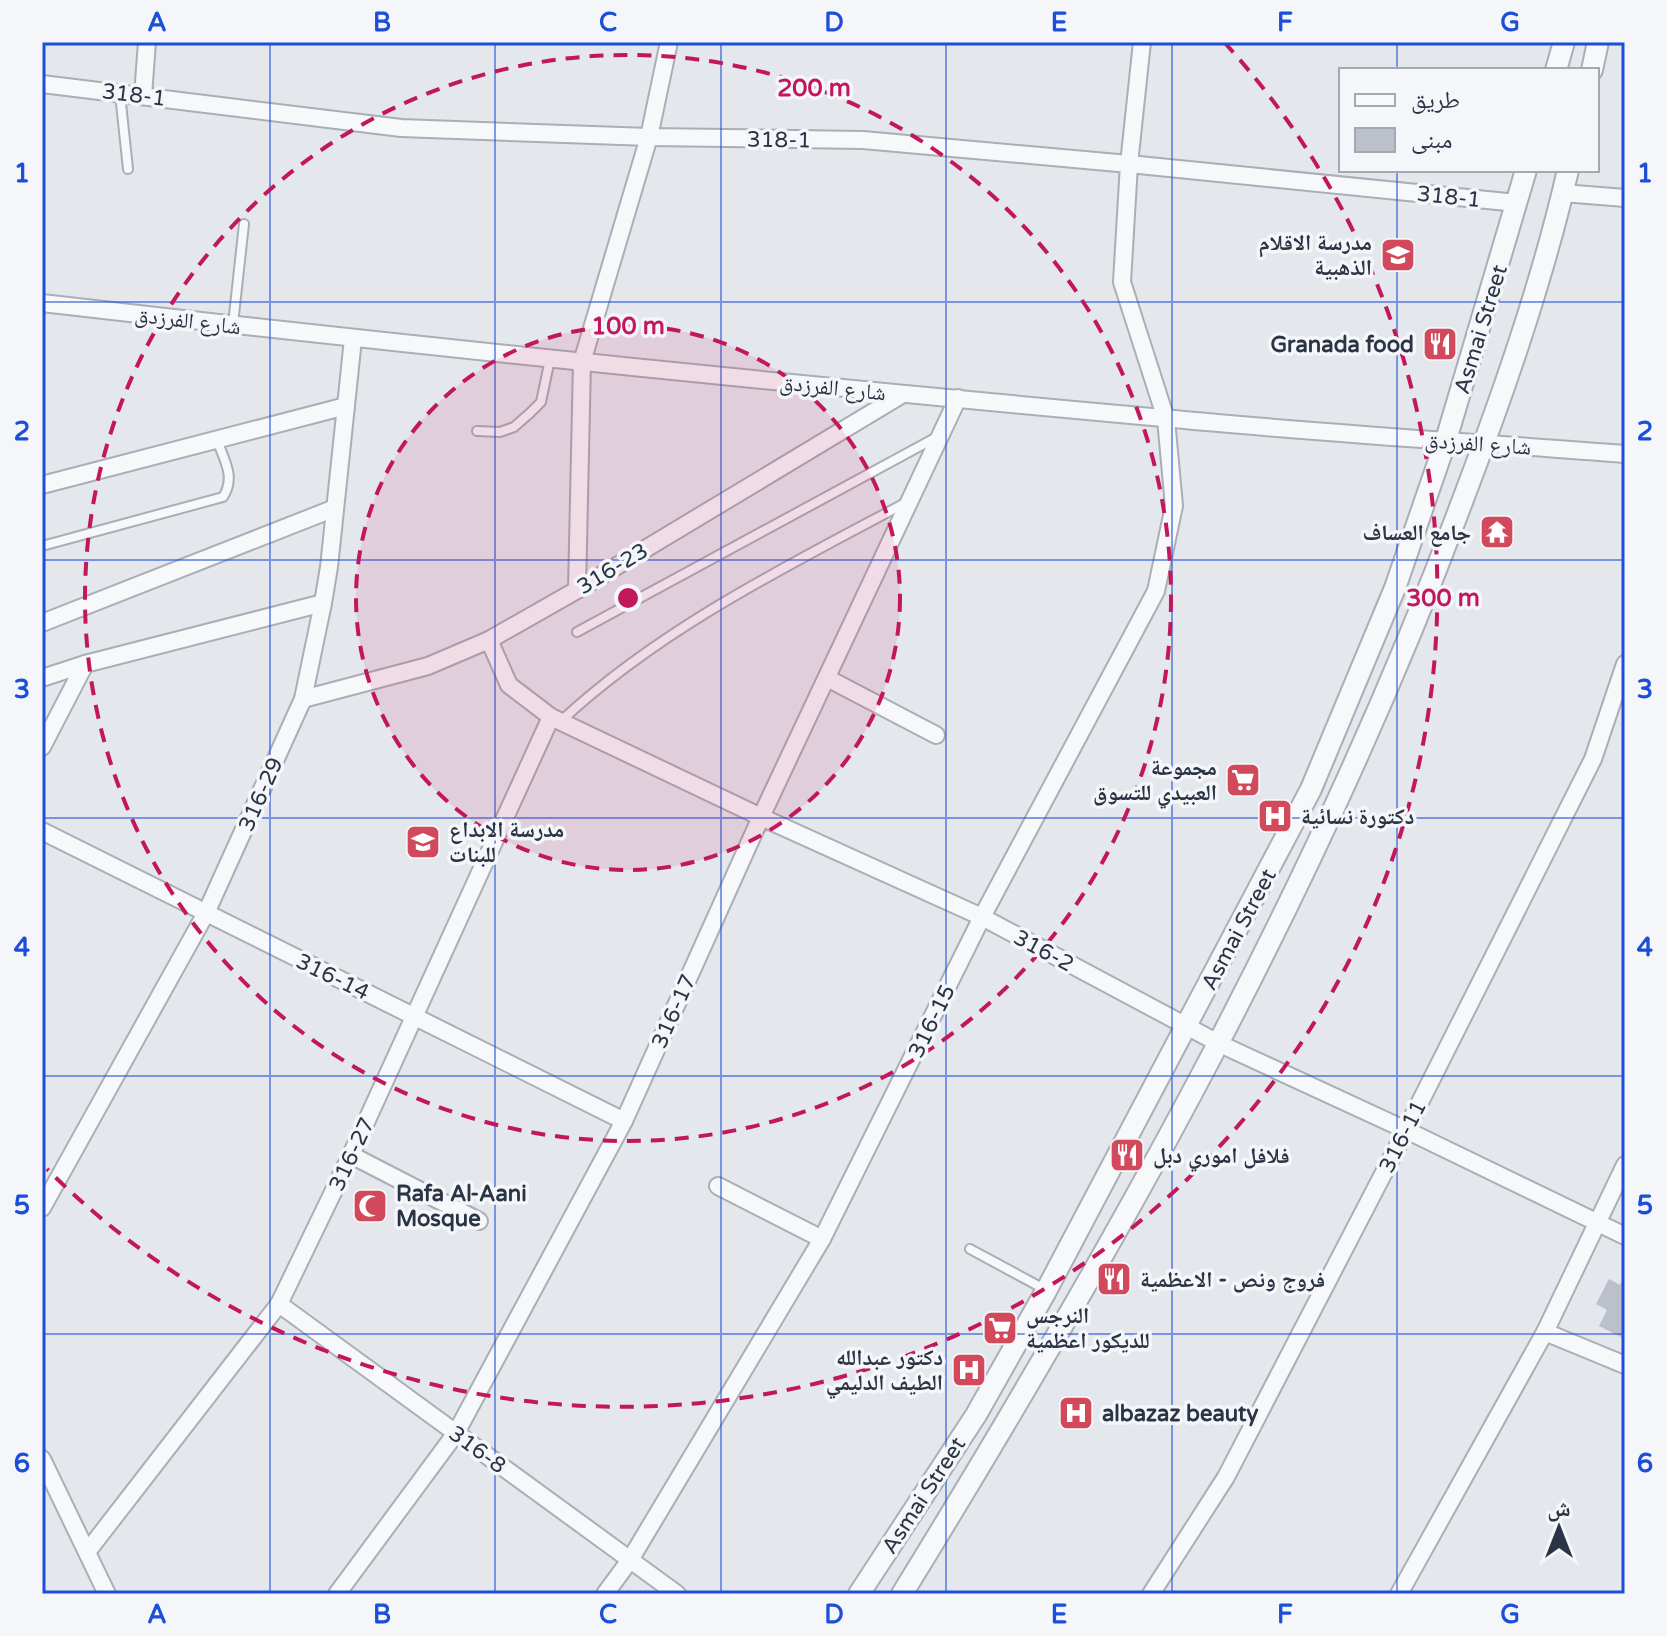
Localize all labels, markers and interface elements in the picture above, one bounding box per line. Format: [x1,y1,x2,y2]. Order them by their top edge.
text: A [147,7,167,38]
text: B [373,7,391,38]
text: C [599,7,617,38]
text: D [824,7,844,38]
text: E [1051,7,1067,38]
text: F [1277,7,1293,38]
text: G [1500,7,1520,38]
legend [1339,68,1599,172]
text: 200 m [777,74,851,103]
street label: 318-1 [100,78,167,112]
text: طريق [1411,86,1460,115]
street label: 318-1 [747,126,811,154]
text: مبنى [1411,126,1452,155]
text: 1 [14,158,30,189]
text: 1 [1637,158,1653,189]
street label: 318-1 [1416,181,1482,213]
place label: مدرسة الاقلام الذهبية [1259,230,1372,281]
school or university icon: مدرسة الاقلام الذهبية [1379,236,1417,274]
street label: Asmai Street [1449,262,1513,397]
street label: شارع الفرزدق [133,302,242,340]
text: 100 m [591,312,665,341]
restaurant icon: Granada food [1421,325,1459,363]
place label: Granada food [1270,332,1414,358]
street label: شارع الفرزدق [778,369,887,406]
text: 2 [14,416,30,447]
text: 2 [1637,416,1653,447]
street label: شارع الفرزدق [1424,427,1532,461]
temple icon: جامع العساف [1478,513,1516,551]
place label: جامع العساف [1363,520,1471,547]
street label: 316-23 [572,538,653,600]
centre of rings [614,584,642,612]
text: 300 m [1406,584,1480,613]
text: 3 [14,674,30,705]
text: 3 [1637,674,1653,705]
street label: 316-29 [233,753,289,835]
place label: مجموعة العبيدي للتسوق [1093,755,1217,809]
supermarket icon: مجموعة العبيدي للتسوق [1224,761,1262,799]
hospital icon: دكتورة نسائية [1256,797,1294,835]
place label: دكتورة نسائية [1301,804,1414,830]
place label: مدرسة الابداع للبنات [449,817,564,868]
school or university icon: مدرسة الابداع للبنات [404,823,442,861]
street label: Asmai Street [1196,864,1282,995]
street label: 316-2 [1009,924,1078,977]
text: 4 [14,932,30,963]
text: 4 [1637,932,1653,963]
street label: 316-14 [292,948,374,1006]
street label: 316-17 [646,970,702,1052]
street label: 316-15 [903,981,961,1062]
street label: 316-11 [1374,1096,1432,1177]
street label: 316-27 [324,1114,380,1195]
restaurant icon: فلافل اموري دبل [1108,1136,1146,1174]
place label: فلافل اموري دبل [1153,1143,1290,1172]
place label: Rafa Al-Aani Mosque [396,1181,527,1232]
mosque icon: Rafa Al-Aani Mosque [351,1187,389,1225]
text: 5 [14,1190,30,1221]
text: 5 [1637,1190,1653,1221]
restaurant icon: فروج ونص - الاعظمية [1095,1260,1133,1298]
place label: فروج ونص - الاعظمية [1140,1267,1325,1293]
place label: النرجس للديكور اعظمية [1026,1303,1150,1354]
supermarket icon: النرجس للديكور اعظمية [981,1309,1019,1347]
place label: دكتور عبدالله الطيف الدليمي [826,1345,943,1399]
hospital icon: دكتور عبدالله الطيف الدليمي [950,1351,988,1389]
hospital icon: albazaz beauty [1057,1394,1095,1432]
place label: albazaz beauty [1102,1401,1258,1427]
street label: 316-8 [444,1420,511,1479]
street label: Asmai Street [877,1432,971,1559]
text: 6 [14,1448,30,1479]
text: 6 [1637,1448,1653,1479]
north arrow [1519,1488,1599,1568]
text: ش [1547,1496,1571,1522]
text: A [147,1599,167,1630]
text: B [373,1599,391,1630]
text: C [599,1599,617,1630]
text: D [824,1599,844,1630]
text: E [1051,1599,1067,1630]
text: F [1277,1599,1293,1630]
text: G [1500,1599,1520,1630]

